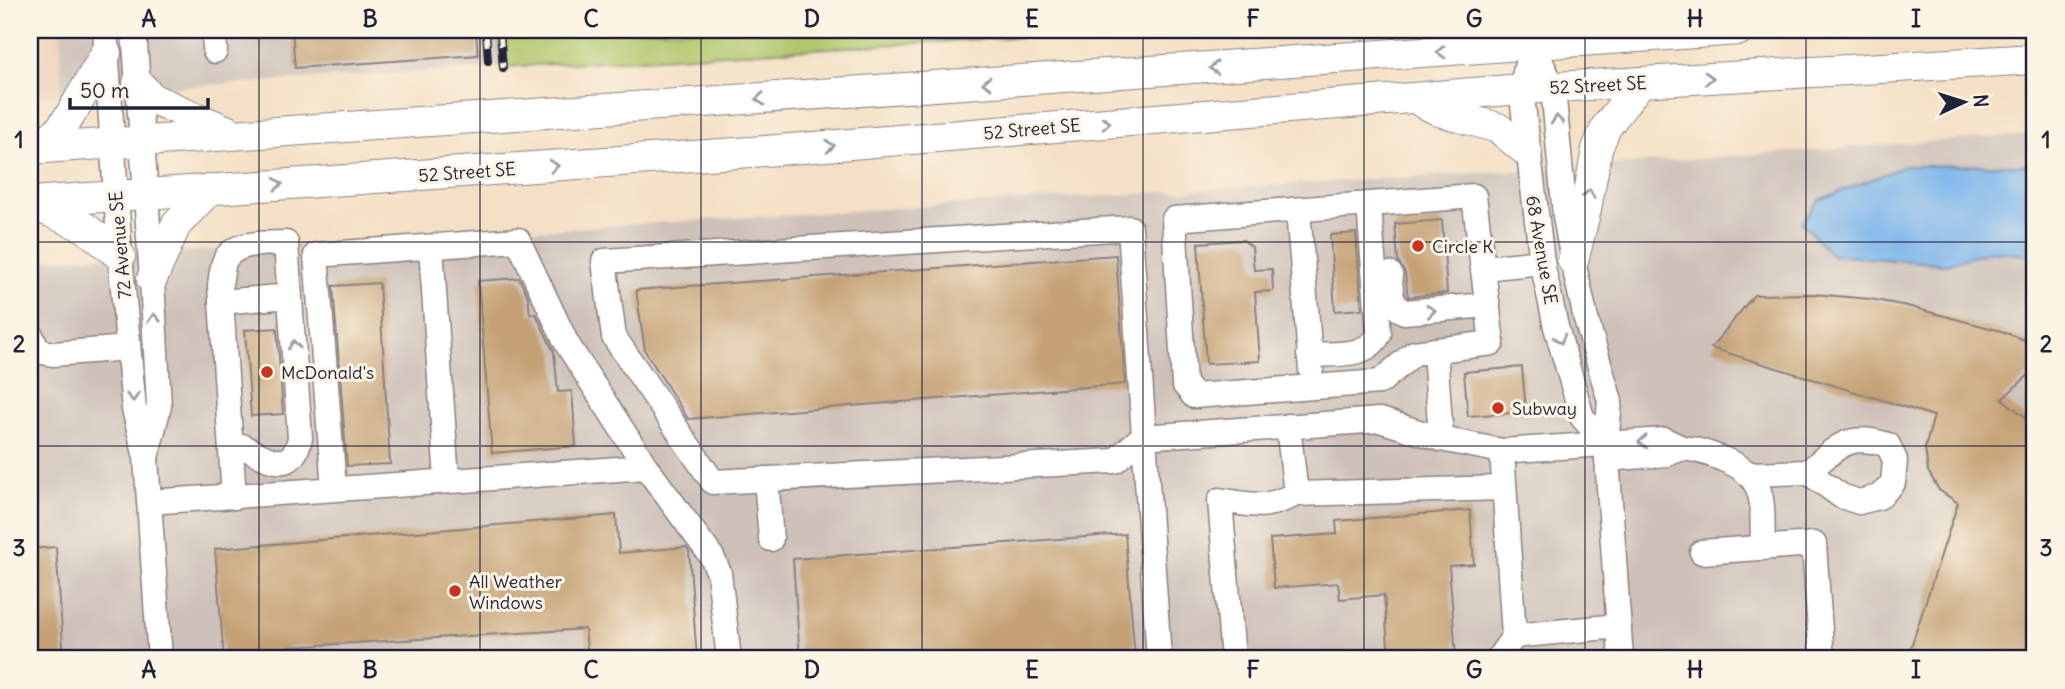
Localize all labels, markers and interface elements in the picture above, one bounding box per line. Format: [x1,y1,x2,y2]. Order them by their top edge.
text: A [142,4,157,33]
text: B [362,4,378,33]
text: C [583,4,599,33]
text: D [804,4,820,33]
text: E [1025,4,1039,33]
text: F [1246,4,1260,33]
text: G [1466,4,1482,33]
text: H [1687,4,1703,33]
text: I [1911,4,1921,33]
one-way arrow [1435,44,1446,59]
one-way arrow [1208,60,1219,75]
scale bar [70,66,208,110]
north arrow [1928,66,1998,136]
street label: 52 Street SE [1549,71,1647,99]
one-way arrow [1704,71,1715,86]
one-way arrow [981,75,992,90]
text: 50 m [80,77,129,104]
one-way arrow [754,91,765,106]
text: N [1969,93,1993,108]
street label: 52 Street SE [982,113,1082,145]
one-way arrow [1550,114,1565,125]
one-way arrow [1100,116,1111,131]
text: 1 [14,125,24,154]
text: 1 [2041,125,2051,154]
one-way arrow [825,139,836,154]
street label: 52 Street SE [418,157,516,187]
one-way arrow [549,158,560,173]
one-way arrow [273,177,284,192]
one-way arrow [1581,188,1596,200]
street label: 72 Avenue SE [104,190,136,300]
street label: 68 Avenue SE [1521,194,1563,306]
place label: Circle K [1432,235,1493,258]
marker: Circle K [1410,238,1426,254]
one-way arrow [1426,304,1437,319]
one-way arrow [147,312,162,323]
text: 2 [13,329,26,358]
text: 2 [2040,329,2053,358]
one-way arrow [1551,333,1566,345]
one-way arrow [286,339,301,350]
place label: McDonald's [281,361,374,384]
marker: McDonald's [259,364,275,380]
one-way arrow [125,392,140,403]
place label: Subway [1512,397,1577,420]
marker: Subway [1490,400,1506,416]
one-way arrow [1638,434,1649,449]
text: 3 [12,533,26,562]
text: 3 [2039,533,2053,562]
place label: All Weather Windows [469,570,563,614]
marker: All Weather Windows [447,583,463,599]
text: A [142,655,157,684]
text: B [362,655,378,684]
text: C [583,655,599,684]
text: D [804,655,820,684]
text: E [1025,655,1039,684]
text: F [1246,655,1260,684]
text: G [1466,655,1482,684]
text: H [1687,655,1703,684]
text: I [1911,655,1921,684]

